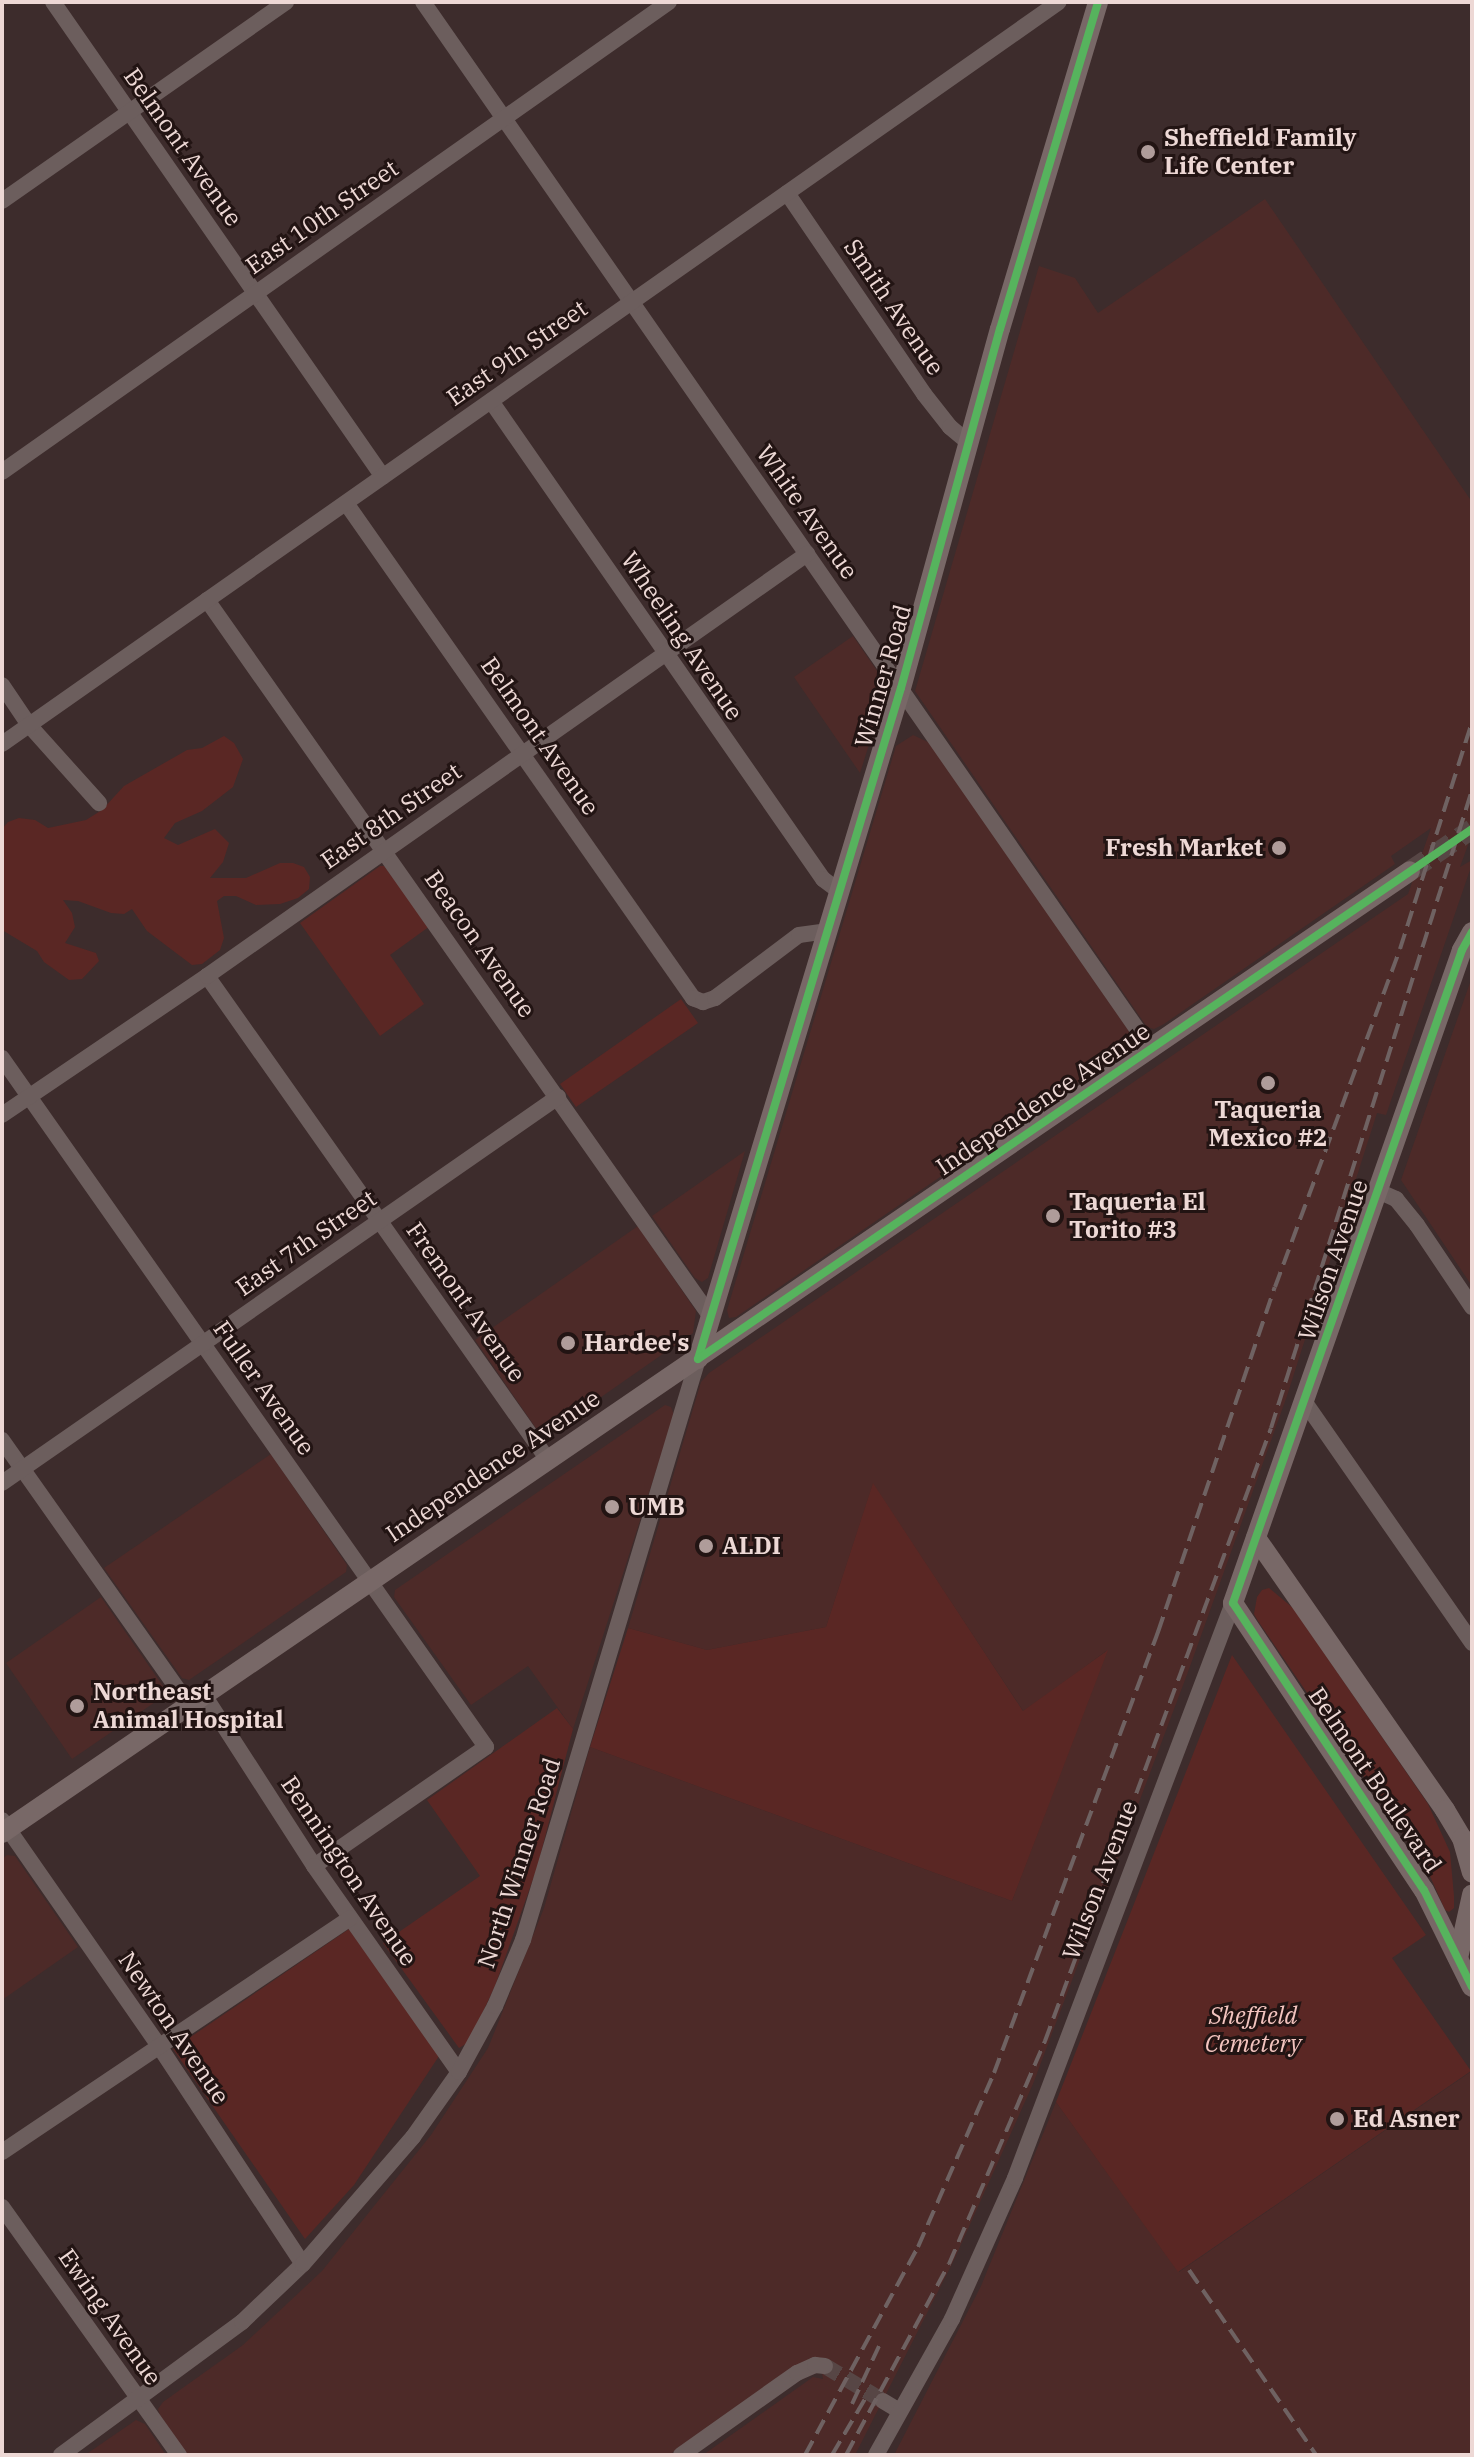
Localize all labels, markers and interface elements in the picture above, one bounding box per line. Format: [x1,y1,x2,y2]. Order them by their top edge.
street label: Belmont Avenue [118,62,248,232]
place label: Sheffield Family Life Center [1164,124,1356,180]
marker: Sheffield Family Life Center [1139,143,1157,161]
street label: East 10th Street [240,154,404,280]
street label: Smith Avenue [838,233,950,381]
street label: East 9th Street [441,294,593,412]
street label: White Avenue [750,439,864,585]
street label: Wheeling Avenue [615,546,749,726]
street label: Winner Road [849,601,917,751]
street label: Belmont Avenue [475,651,605,821]
street label: East 8th Street [315,757,467,875]
place label: Fresh Market [1105,834,1263,862]
marker: Fresh Market [1270,839,1288,857]
street label: Beacon Avenue [419,865,541,1023]
street label: Independence Avenue [930,1017,1156,1181]
marker: Taqueria Mexico #2 [1259,1074,1277,1092]
place label: Taqueria Mexico #2 [1209,1096,1327,1152]
street label: Wilson Avenue [1292,1176,1374,1344]
street label: East 7th Street [230,1184,382,1302]
place label: Taqueria El Torito #3 [1069,1188,1206,1244]
marker: Taqueria El Torito #3 [1044,1207,1062,1225]
street label: Fremont Avenue [400,1217,532,1387]
street label: Fuller Avenue [207,1315,321,1461]
place label: Hardee's [584,1329,689,1357]
marker: Hardee's [559,1334,577,1352]
street label: Independence Avenue [380,1384,606,1548]
place label: UMB [628,1493,685,1521]
marker: UMB [603,1498,621,1516]
place label: ALDI [722,1532,781,1560]
marker: ALDI [697,1537,715,1555]
place label: Northeast Animal Hospital [93,1678,283,1734]
street label: Belmont Boulevard [1302,1682,1448,1878]
marker: Northeast Animal Hospital [68,1697,86,1715]
street label: North Winner Road [471,1754,567,1972]
street label: Bennington Avenue [275,1771,423,1971]
street label: Wilson Avenue [1056,1796,1144,1964]
street label: Newton Avenue [112,1946,236,2110]
park label: Sheffield Cemetery [1205,2002,1301,2058]
place label: Ed Asner [1353,2105,1460,2133]
marker: Ed Asner [1328,2110,1346,2128]
street label: Ewing Avenue [52,2243,168,2391]

